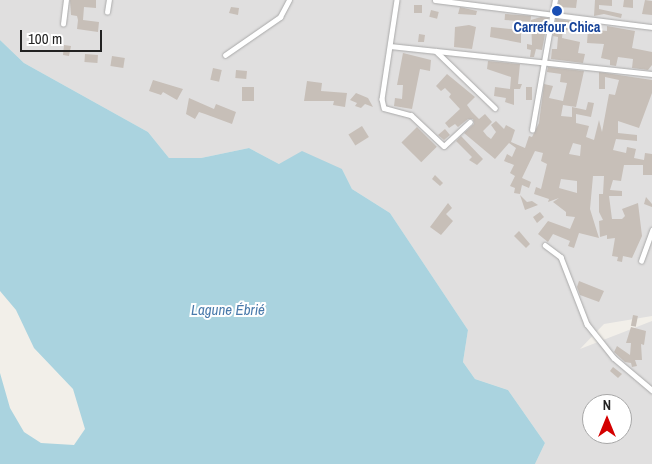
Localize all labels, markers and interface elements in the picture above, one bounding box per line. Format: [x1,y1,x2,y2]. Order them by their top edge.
marker: Carrefour Chica [551,5,563,17]
place label: Carrefour Chica [514,19,600,35]
scale bar [22,20,105,52]
text: 100 m [28,28,62,49]
water label: Lagune Ébrié [191,301,265,319]
north arrow [582,394,632,444]
text: N [603,396,611,414]

